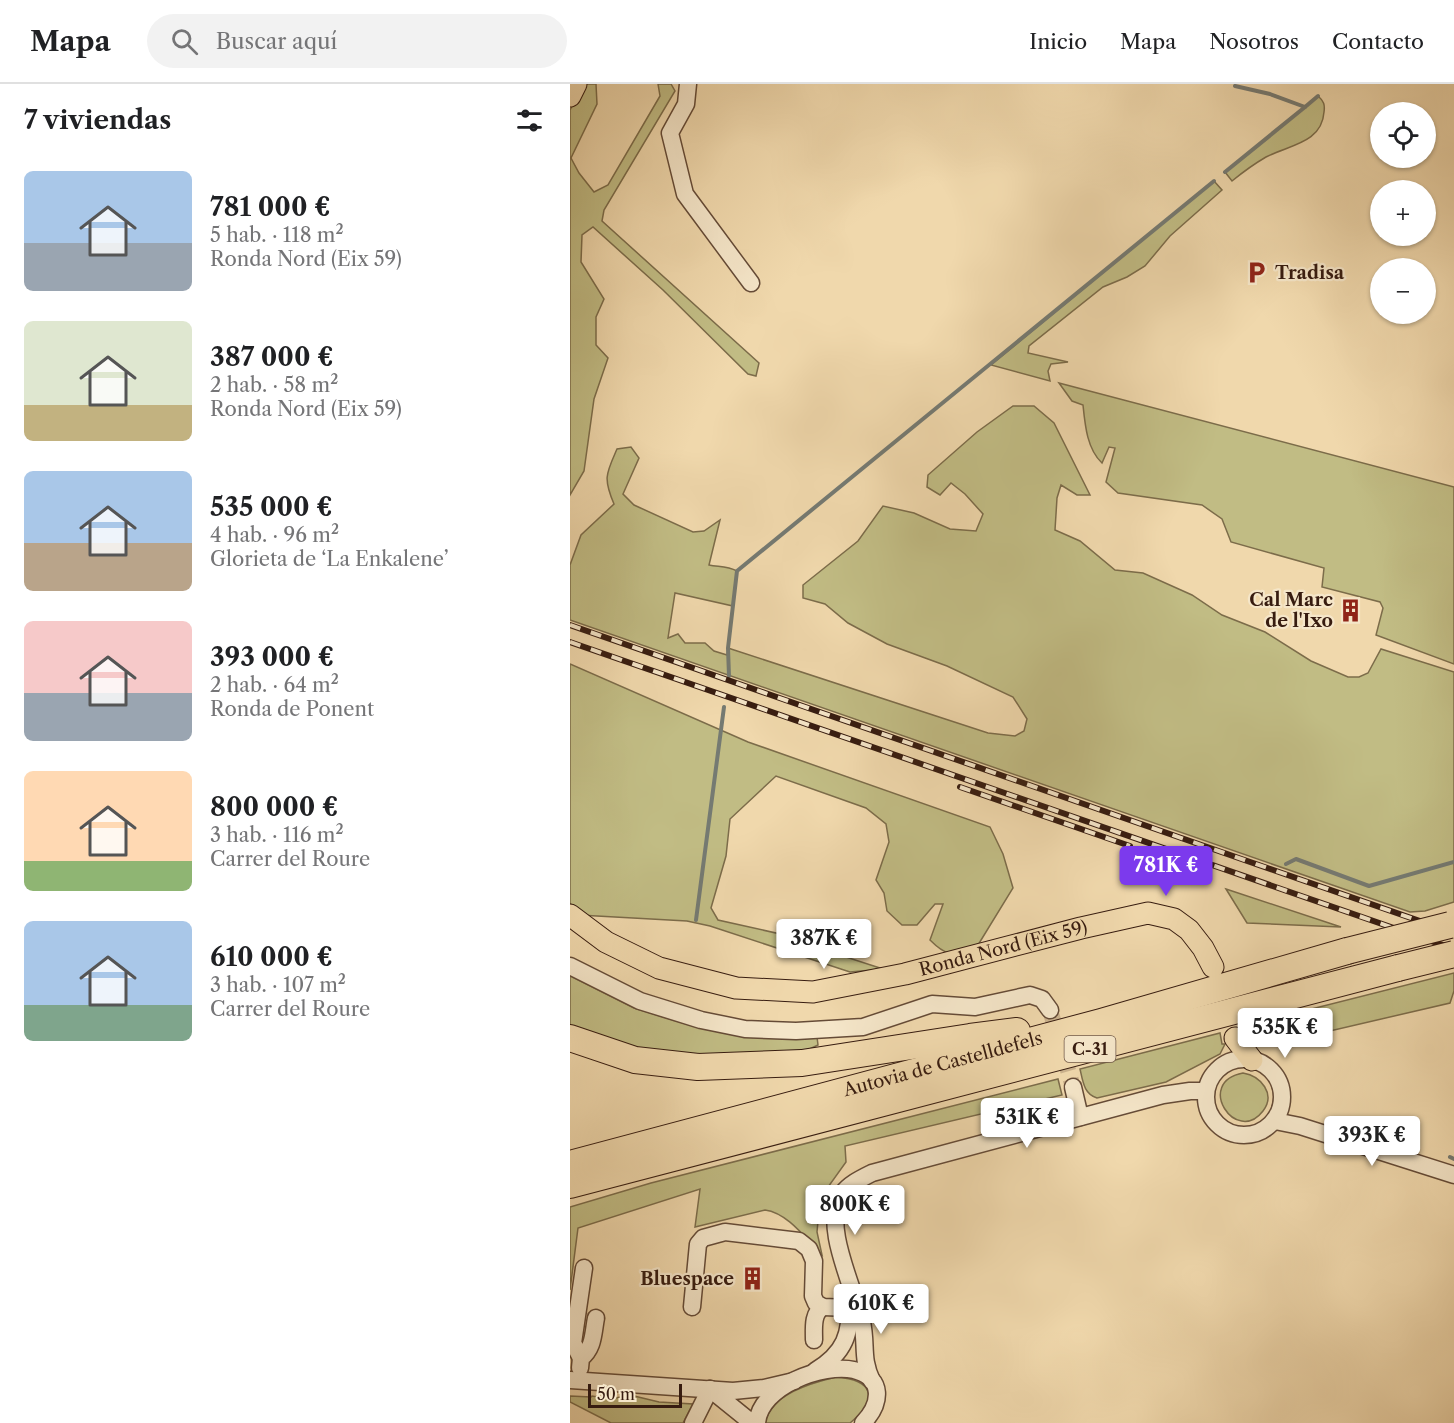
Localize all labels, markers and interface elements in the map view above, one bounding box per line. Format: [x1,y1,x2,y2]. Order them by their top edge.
search box [147,14,567,68]
text: Mapa [30,24,111,58]
icon: search [168,25,201,58]
text: Buscar aquí [216,28,337,55]
text: Inicio [1029,29,1087,54]
text: Mapa [1120,29,1176,54]
text: Nosotros [1209,29,1299,54]
text: Contacto [1332,29,1424,54]
map controls [1370,102,1436,324]
button: locate [1370,102,1436,168]
text: 7 viviendas [24,104,171,136]
icon: filters [513,104,546,137]
button: + [1370,180,1436,246]
text: 781 000 € [210,191,331,223]
icon: home [72,195,144,267]
text: 5 hab. · 118 m² [210,223,344,247]
text: Ronda Nord (Eix 59) [210,247,402,271]
button: − [1370,258,1436,324]
parking icon: Tradisa [1244,260,1270,286]
place label: Tradisa [1275,262,1345,284]
text: 387 000 € [210,341,334,373]
icon: home [72,345,144,417]
text: 2 hab. · 58 m² [210,373,338,397]
text: Ronda Nord (Eix 59) [210,397,402,421]
text: 535 000 € [210,491,333,523]
icon: home [72,495,144,567]
text: 4 hab. · 96 m² [210,523,339,547]
text: Glorieta de ‘La Enkalene’ [210,547,449,571]
place label: Cal Marc de l'Ixo [1249,589,1333,632]
building icon: Cal Marc de l'Ixo [1338,597,1364,623]
text: 393 000 € [210,641,334,673]
icon: home [72,645,144,717]
text: 2 hab. · 64 m² [210,673,339,697]
text: Ronda de Ponent [210,697,374,721]
text: 800 000 € [210,791,338,823]
icon: home [72,795,144,867]
text: 3 hab. · 116 m² [210,823,344,847]
pin: 781K € [1117,846,1215,897]
text: Carrer del Roure [210,847,370,871]
text: 781K € [1134,853,1198,877]
street label: Ronda Nord (Eix 59) [917,916,1089,981]
pin: 387K € [775,919,873,970]
text: 387K € [790,926,858,950]
text: 610 000 € [210,941,333,973]
icon: home [72,945,144,1017]
text: 3 hab. · 107 m² [210,973,346,997]
text: Carrer del Roure [210,997,370,1021]
pin: 535K € [1236,1008,1334,1059]
text: 535K € [1252,1015,1318,1039]
street label: Autovia de Castelldefels [840,1027,1045,1102]
road number: C-31 [1064,1036,1116,1062]
pin: 531K € [978,1098,1076,1149]
text: 531K € [995,1105,1059,1129]
pin: 393K € [1323,1116,1421,1167]
text: 393K € [1338,1123,1406,1147]
pin: 800K € [806,1185,904,1236]
text: 800K € [819,1192,891,1216]
building icon: Bluespace [739,1266,765,1292]
place label: Bluespace [640,1268,734,1290]
pin: 610K € [832,1284,930,1335]
text: 610K € [848,1291,914,1315]
scale bar [588,1381,682,1408]
text: 50 m [597,1384,635,1404]

